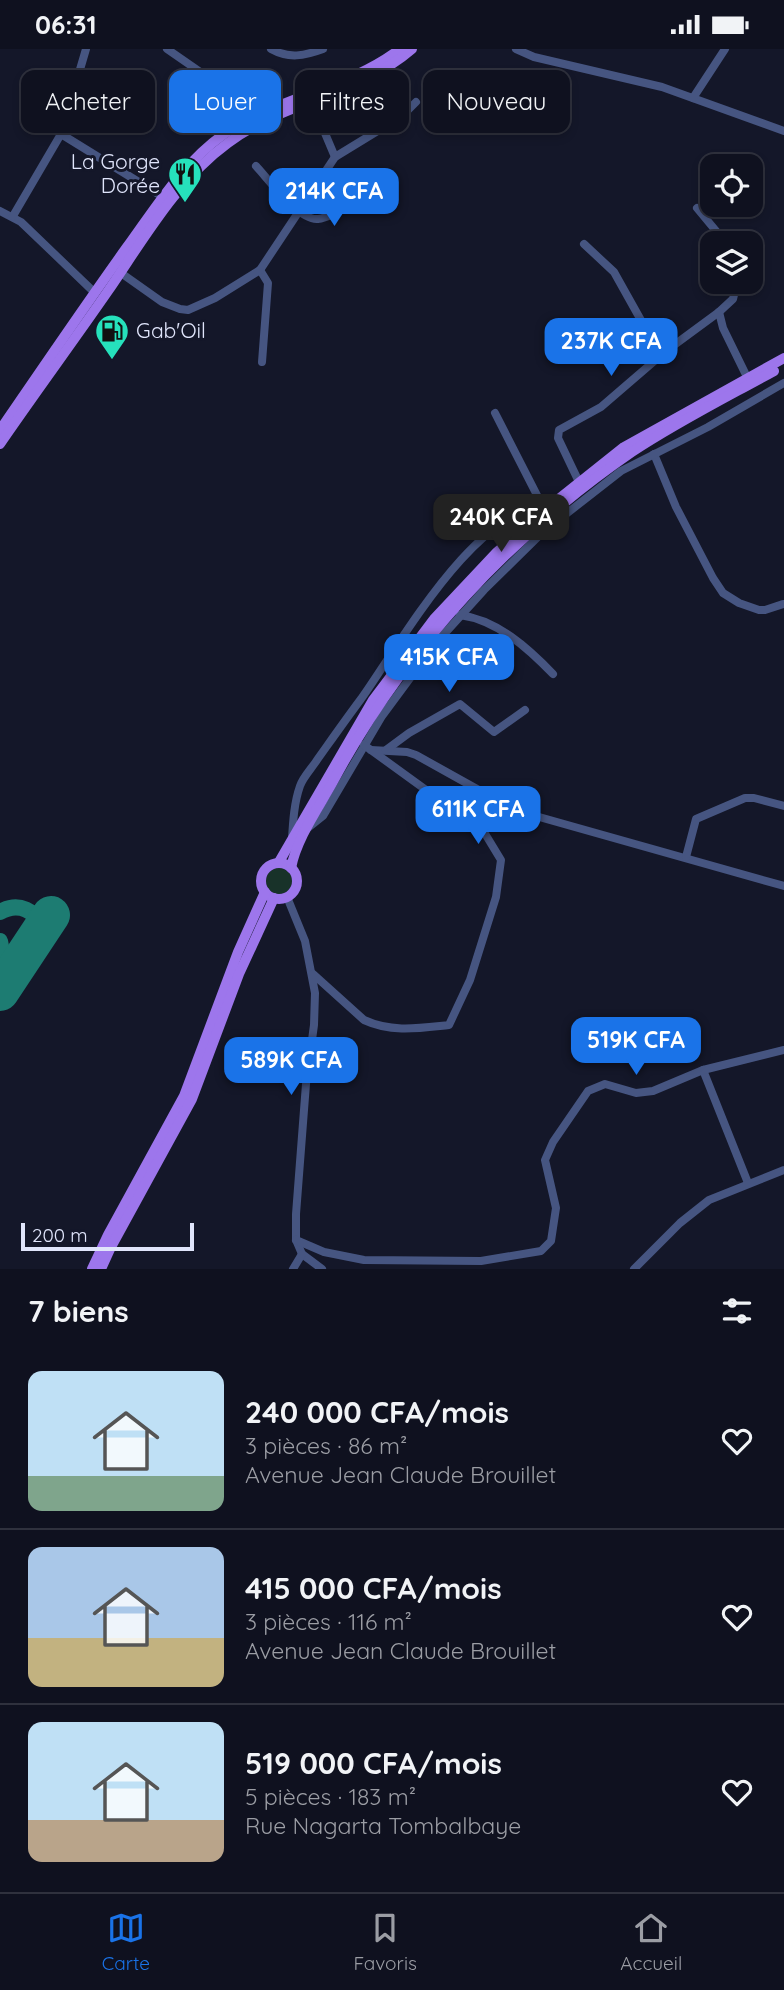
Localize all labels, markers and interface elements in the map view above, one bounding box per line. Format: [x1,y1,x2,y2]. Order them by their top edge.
text: 06:31 [35,8,97,41]
chip: Acheter [21,70,155,133]
chip: Louer [169,70,281,133]
chip: Filtres [295,70,409,133]
chip: Nouveau [423,70,570,133]
place label: La Gorge Dorée [71,148,160,198]
map controls [700,154,763,294]
button: locate [700,154,763,217]
restaurant icon: La Gorge Dorée [166,155,204,204]
pin: 214K CFA [262,169,406,228]
text: 214K CFA [285,176,383,205]
button: layers [700,231,763,294]
fuel station icon: Gab'Oil [93,312,131,361]
place label: Gab'Oil [136,317,206,343]
pin: 237K CFA [539,319,683,378]
text: 237K CFA [561,326,661,355]
pin: 240K CFA [429,495,573,554]
text: 240K CFA [449,502,553,531]
pin: 415K CFA [377,635,521,694]
text: 415K CFA [400,642,498,671]
pin: 611K CFA [406,787,550,846]
text: 611K CFA [432,794,524,823]
pin: 519K CFA [564,1017,708,1077]
text: 519K CFA [587,1025,685,1054]
pin: 589K CFA [219,1037,363,1097]
text: 589K CFA [240,1045,342,1074]
scale bar [21,1220,194,1252]
text: 200 m [32,1223,88,1247]
text: 7 biens [28,1292,129,1330]
icon: filters [718,1292,756,1330]
text: 240 000 CFA/mois [245,1393,509,1431]
icon: home [84,1399,168,1483]
icon: heart [718,1422,756,1460]
text: 3 pièces · 86 m² [245,1431,407,1460]
text: Avenue Jean Claude Brouillet [245,1460,556,1489]
text: 415 000 CFA/mois [245,1569,502,1607]
icon: home [84,1575,168,1659]
icon: heart [718,1598,756,1636]
text: 3 pièces · 116 m² [245,1607,412,1636]
text: Avenue Jean Claude Brouillet [245,1636,556,1665]
text: 519 000 CFA/mois [245,1744,502,1782]
icon: home [84,1750,168,1834]
icon: heart [718,1773,756,1811]
text: 5 pièces · 183 m² [245,1782,416,1811]
text: Rue Nagarta Tombalbaye [245,1811,521,1840]
tab: Carte [102,1909,150,1975]
tab: Favoris [353,1909,417,1975]
tab: Accueil [620,1909,682,1975]

